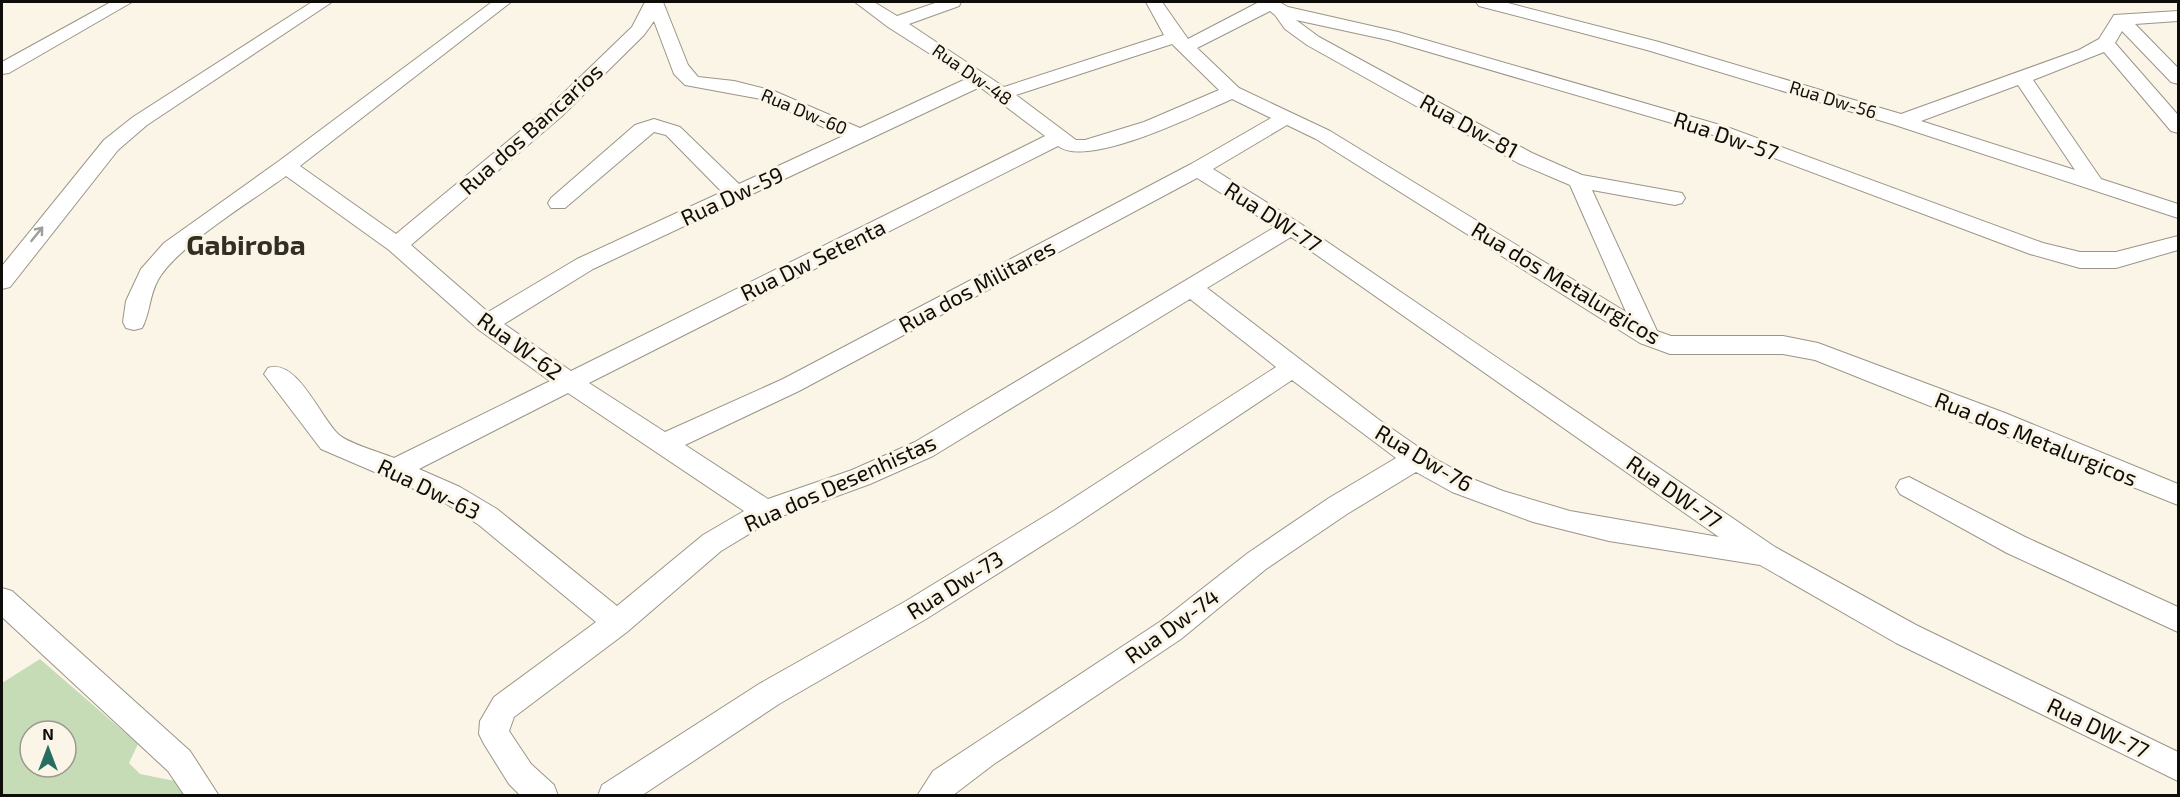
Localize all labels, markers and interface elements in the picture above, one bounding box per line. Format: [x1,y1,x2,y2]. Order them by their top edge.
street label: Rua Dw-48 [929,39,1017,110]
street label: Rua dos Bancarios [453,57,607,199]
street label: Rua Dw-56 [1787,75,1880,123]
street label: Rua Dw-60 [758,83,851,139]
street label: Rua Dw-81 [1416,88,1523,163]
street label: Rua Dw-57 [1671,105,1782,165]
street label: Rua Dw-59 [676,160,787,230]
street label: Rua DW-77 [1220,175,1327,257]
street label: Rua Dw Setenta [736,213,889,305]
street label: Rua dos Metalurgicos [1467,215,1666,349]
one-way arrow [30,227,43,243]
district label: Gabiroba [186,227,306,261]
street label: Rua dos Militares [894,233,1059,337]
street label: Rua W-62 [473,306,568,385]
street label: Rua dos Metalurgicos [1932,386,2141,491]
street label: Rua Dw-76 [1371,418,1478,496]
street label: Rua dos Desenhistas [739,428,940,536]
street label: Rua DW-77 [1622,449,1727,533]
street label: Rua Dw-63 [374,452,485,524]
street label: Rua Dw-73 [902,544,1007,624]
street label: Rua Dw-74 [1119,582,1223,668]
street label: Rua DW-77 [2043,691,2153,763]
north arrow [18,719,78,779]
text: N [42,724,54,743]

